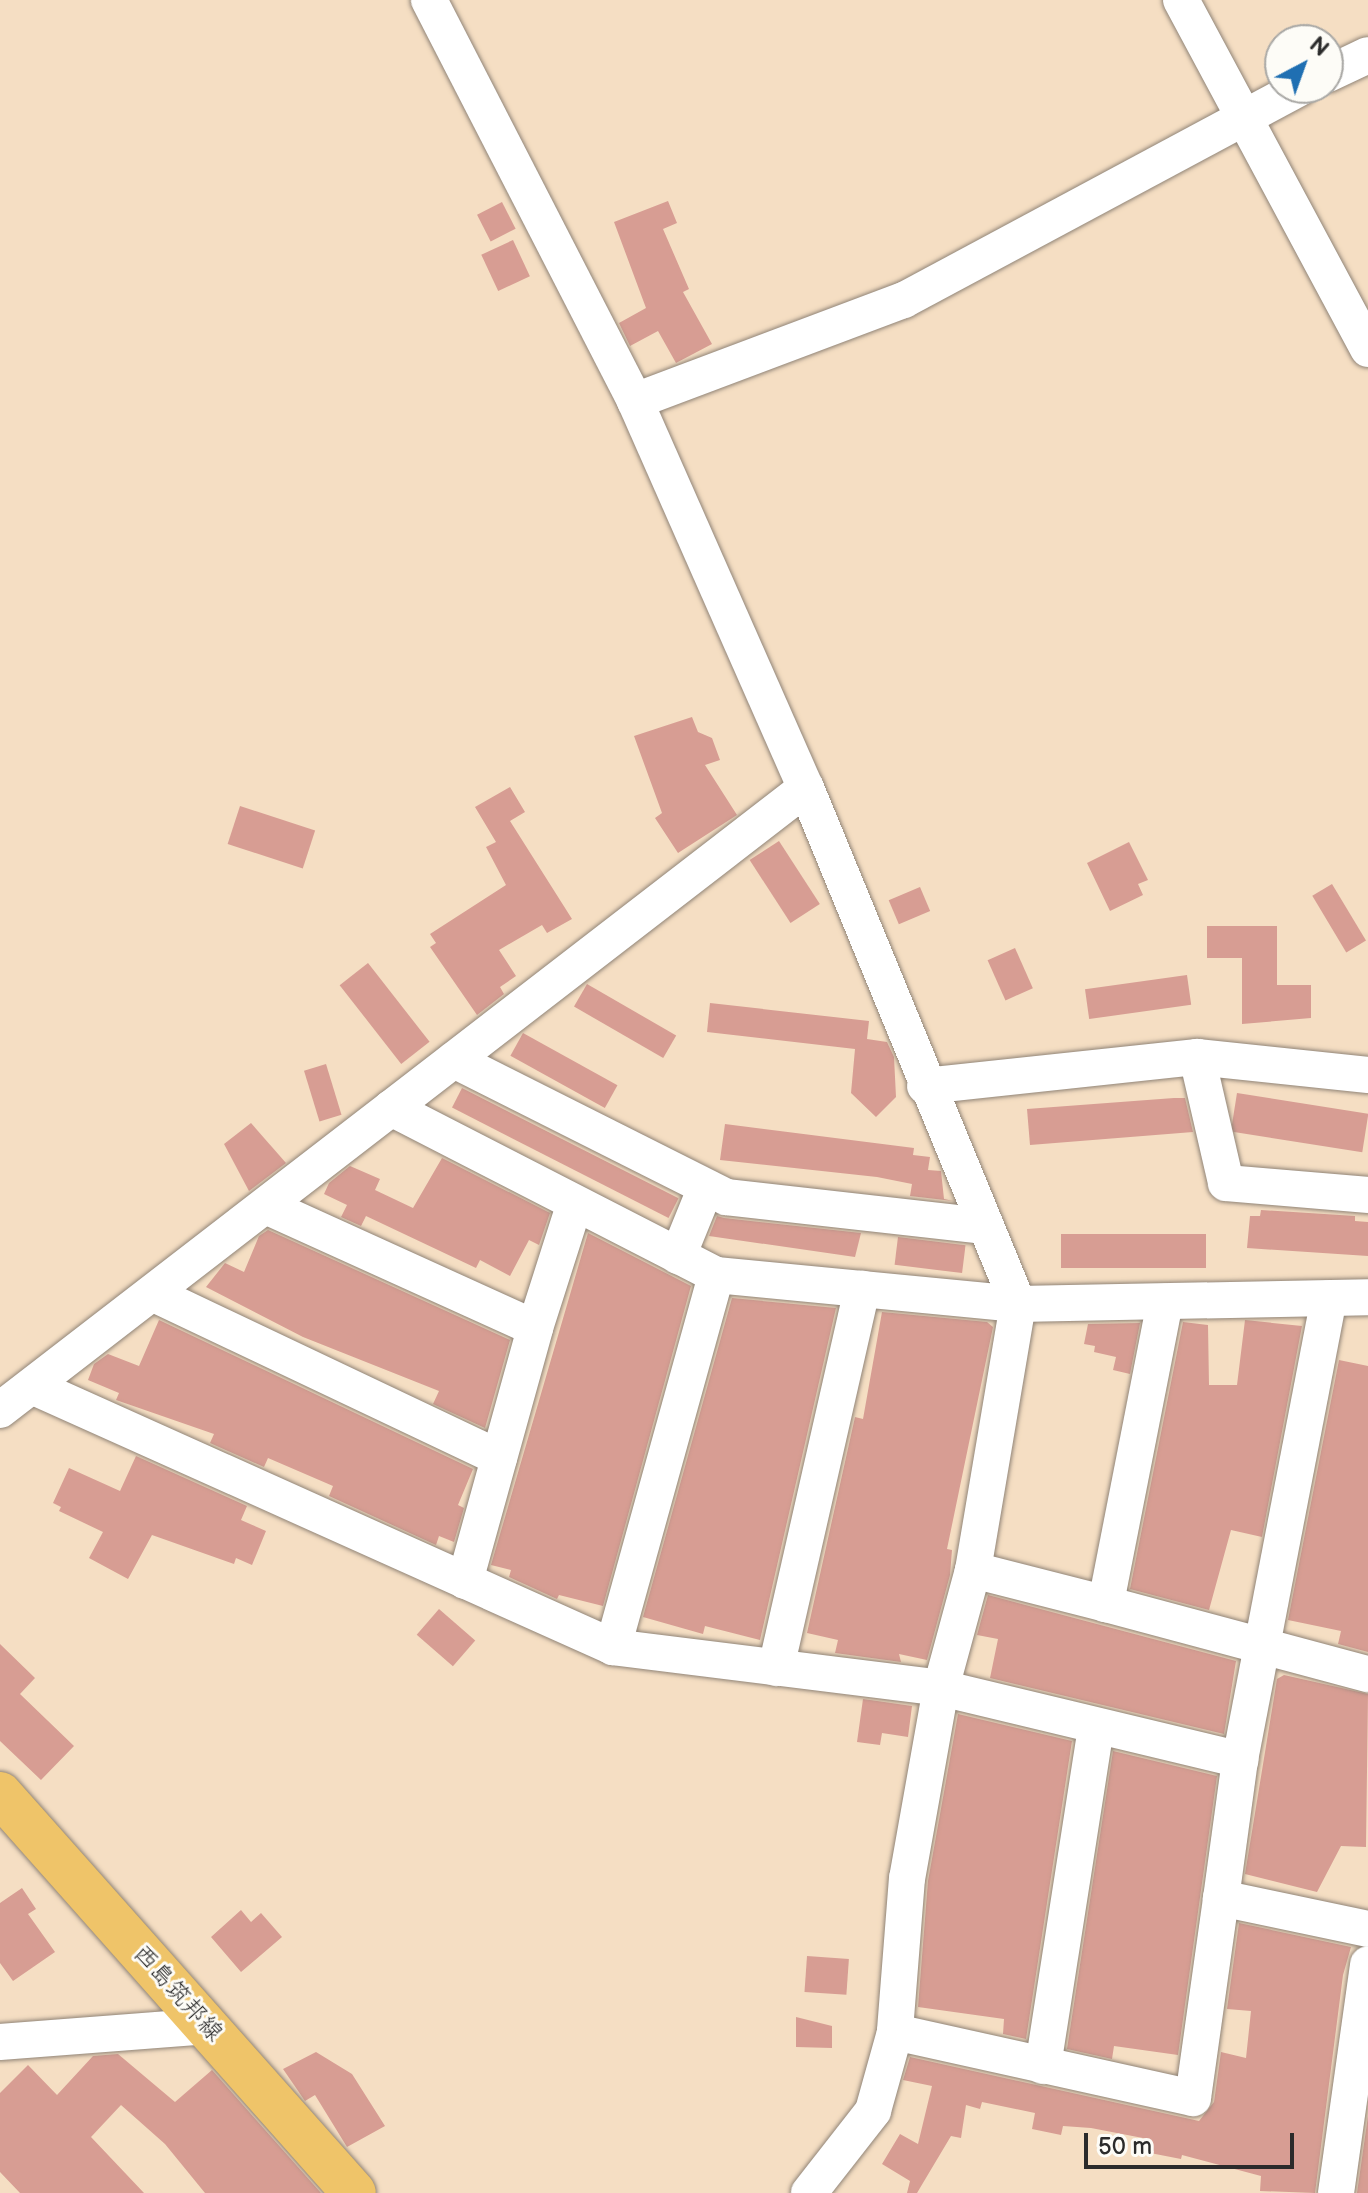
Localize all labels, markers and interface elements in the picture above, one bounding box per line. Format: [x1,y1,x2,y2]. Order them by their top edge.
north arrow [1264,24,1344,104]
text: N [1304,31,1334,63]
street label: 西島筑邦線 [127,1939,229,2047]
scale bar [1088,2117,1298,2167]
text: 50 m [1098,2132,1152,2161]

